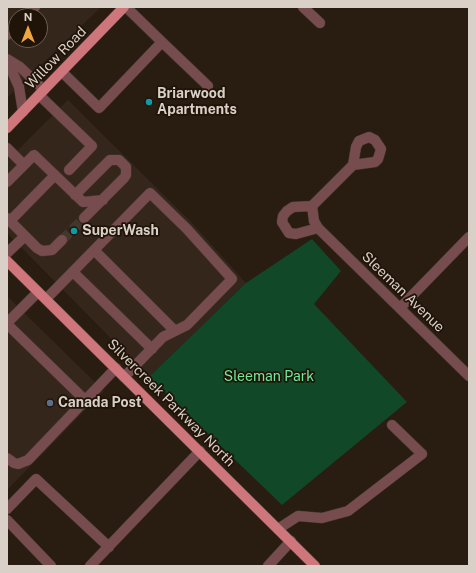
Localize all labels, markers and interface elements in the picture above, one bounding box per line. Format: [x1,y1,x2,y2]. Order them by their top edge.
north arrow [8,8,48,48]
text: N [24,11,32,23]
street label: Willow Road [22,23,90,93]
place label: Briarwood Apartments [157,86,237,118]
marker: Briarwood Apartments [144,97,154,107]
place label: SuperWash [82,223,159,239]
marker: SuperWash [69,226,79,236]
street label: Sleeman Avenue [358,248,448,336]
street label: Silvercreek Parkway North [104,336,238,470]
park label: Sleeman Park [224,369,314,385]
place label: Canada Post [58,395,142,411]
marker: Canada Post [45,398,55,408]

